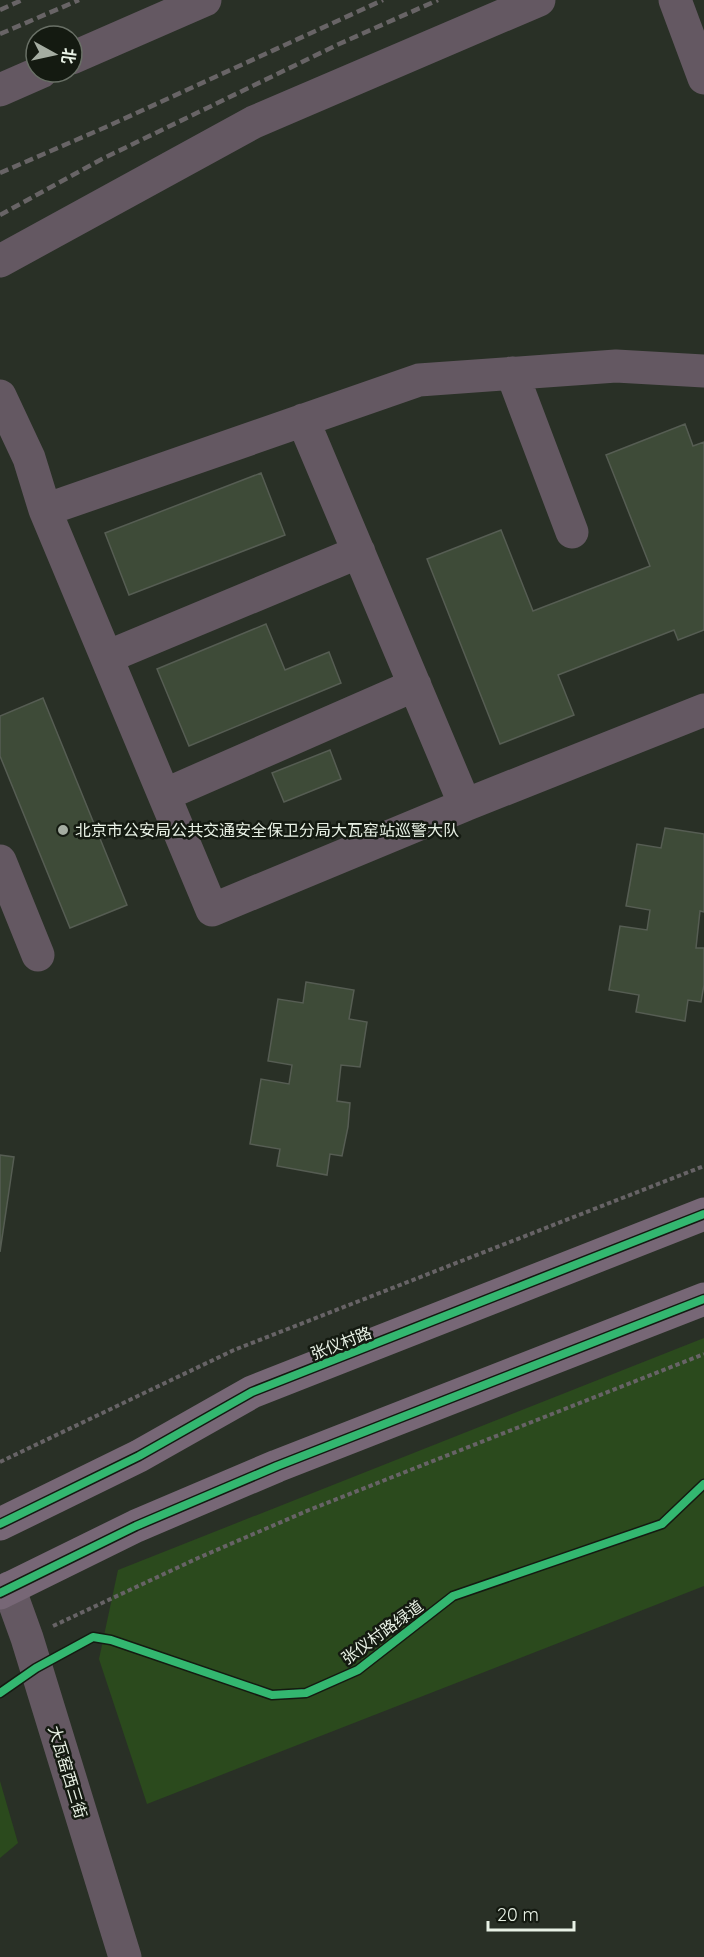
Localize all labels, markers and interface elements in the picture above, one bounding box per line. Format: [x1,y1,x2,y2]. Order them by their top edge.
north arrow [24,24,84,84]
text: 北 [58,47,80,65]
place label: 北京市公安局公共交通安全保卫分局大瓦窑站巡警大队 [75,820,459,840]
marker: 北京市公安局公共交通安全保卫分局大瓦窑站巡警大队 [56,823,70,837]
street label: 张仪村路 [308,1322,374,1364]
street label: 张仪村路绿道 [337,1596,427,1668]
street label: 大瓦窑西三街 [44,1723,92,1821]
scale bar [488,1894,574,1932]
text: 20 m [497,1903,539,1926]

